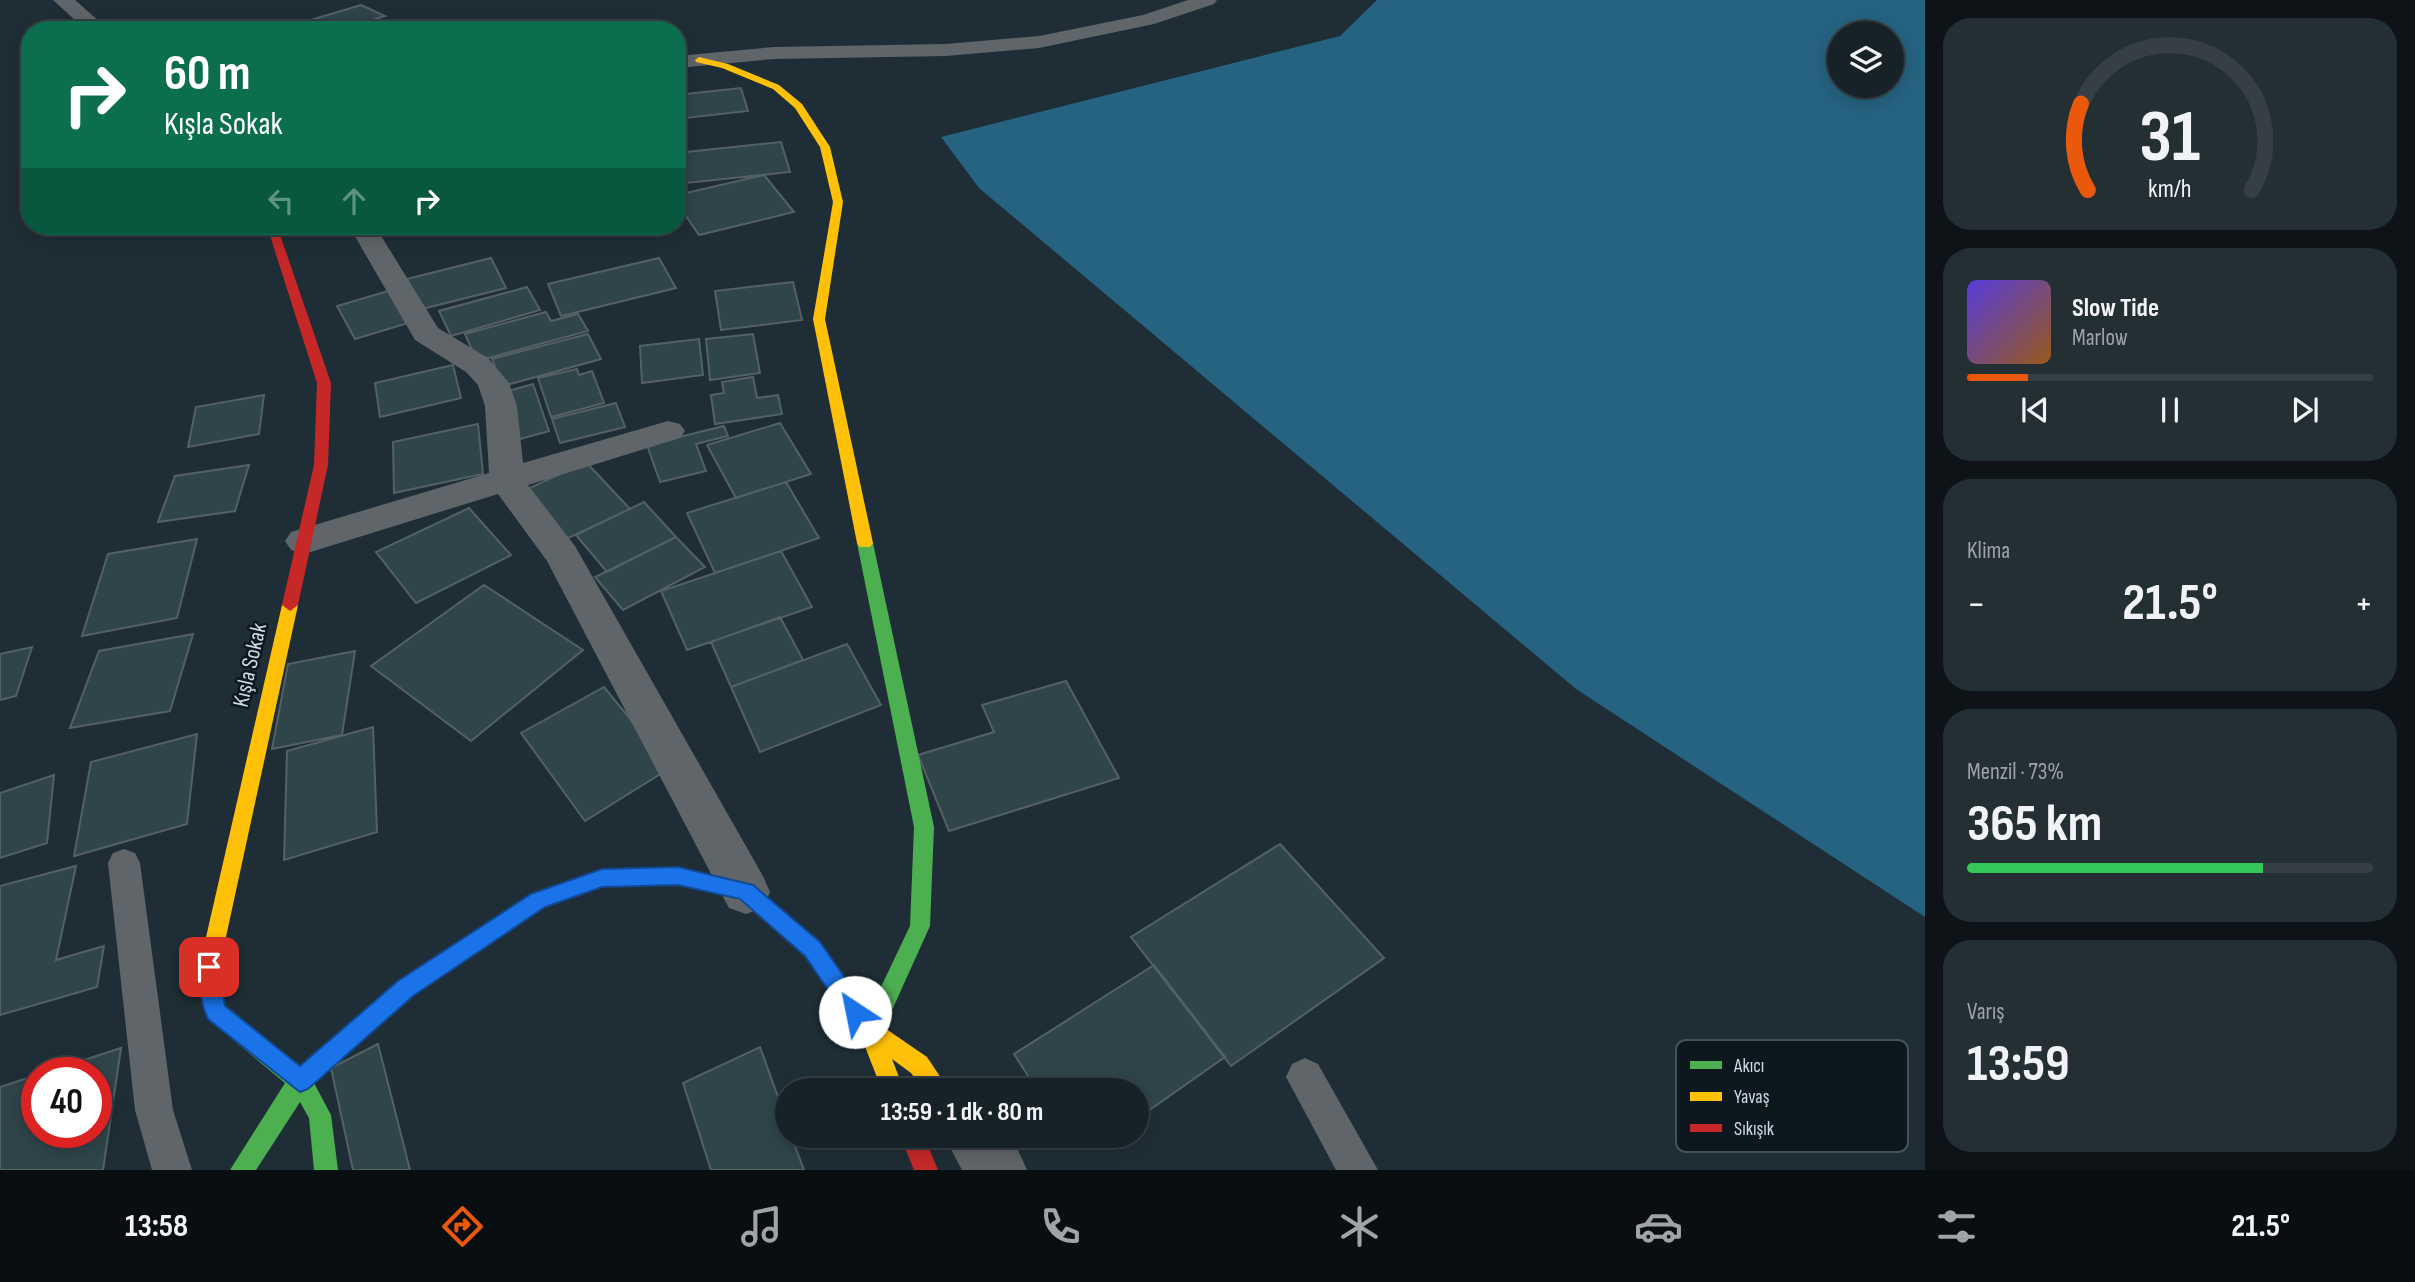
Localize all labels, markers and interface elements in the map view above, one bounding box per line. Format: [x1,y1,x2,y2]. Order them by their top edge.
map controls [1827,21,1904,98]
button: layers [1827,21,1904,98]
text: 60 m [164,45,251,104]
icon: right [49,49,140,140]
text: 31 [2139,95,2201,183]
text: Kışla Sokak [164,105,283,144]
text: km/h [2148,174,2192,205]
icon: left [262,182,300,220]
icon: ahead [335,182,373,220]
icon: right [408,182,446,220]
text: Slow Tide [2072,293,2159,324]
text: Marlow [2072,324,2128,352]
icon: previous [2016,391,2054,429]
icon: pause [2151,391,2189,429]
icon: next [2286,391,2324,429]
text: Klima [1967,537,2010,565]
text: 21.5° [2122,572,2218,635]
text: − [1967,582,1986,627]
text: + [2354,582,2373,627]
street label: Kışla Sokak [227,620,273,710]
text: Menzil · 73% [1967,758,2064,786]
text: 365 km [1967,793,2102,856]
pin [179,937,239,997]
icon: arrive [190,948,228,986]
position arrow [818,975,892,1049]
text: Varış [1967,998,2005,1026]
text: 13:59 [1967,1033,2070,1096]
legend [1676,1040,1908,1152]
text: Akıcı [1733,1055,1764,1078]
speed limit sign: 40 [21,1057,112,1148]
text: Yavaş [1734,1086,1770,1109]
text: 13:59 · 1 dk · 80 m [881,1097,1043,1128]
text: Sıkışık [1734,1118,1775,1141]
icon: directions [438,1202,487,1251]
icon: music [737,1202,786,1251]
icon: phone [1036,1202,1085,1251]
icon: climate [1335,1202,1384,1251]
icon: car [1634,1202,1683,1251]
icon: filters [1932,1202,1981,1251]
text: 13:58 [125,1207,188,1246]
text: 21.5° [2231,1207,2290,1246]

